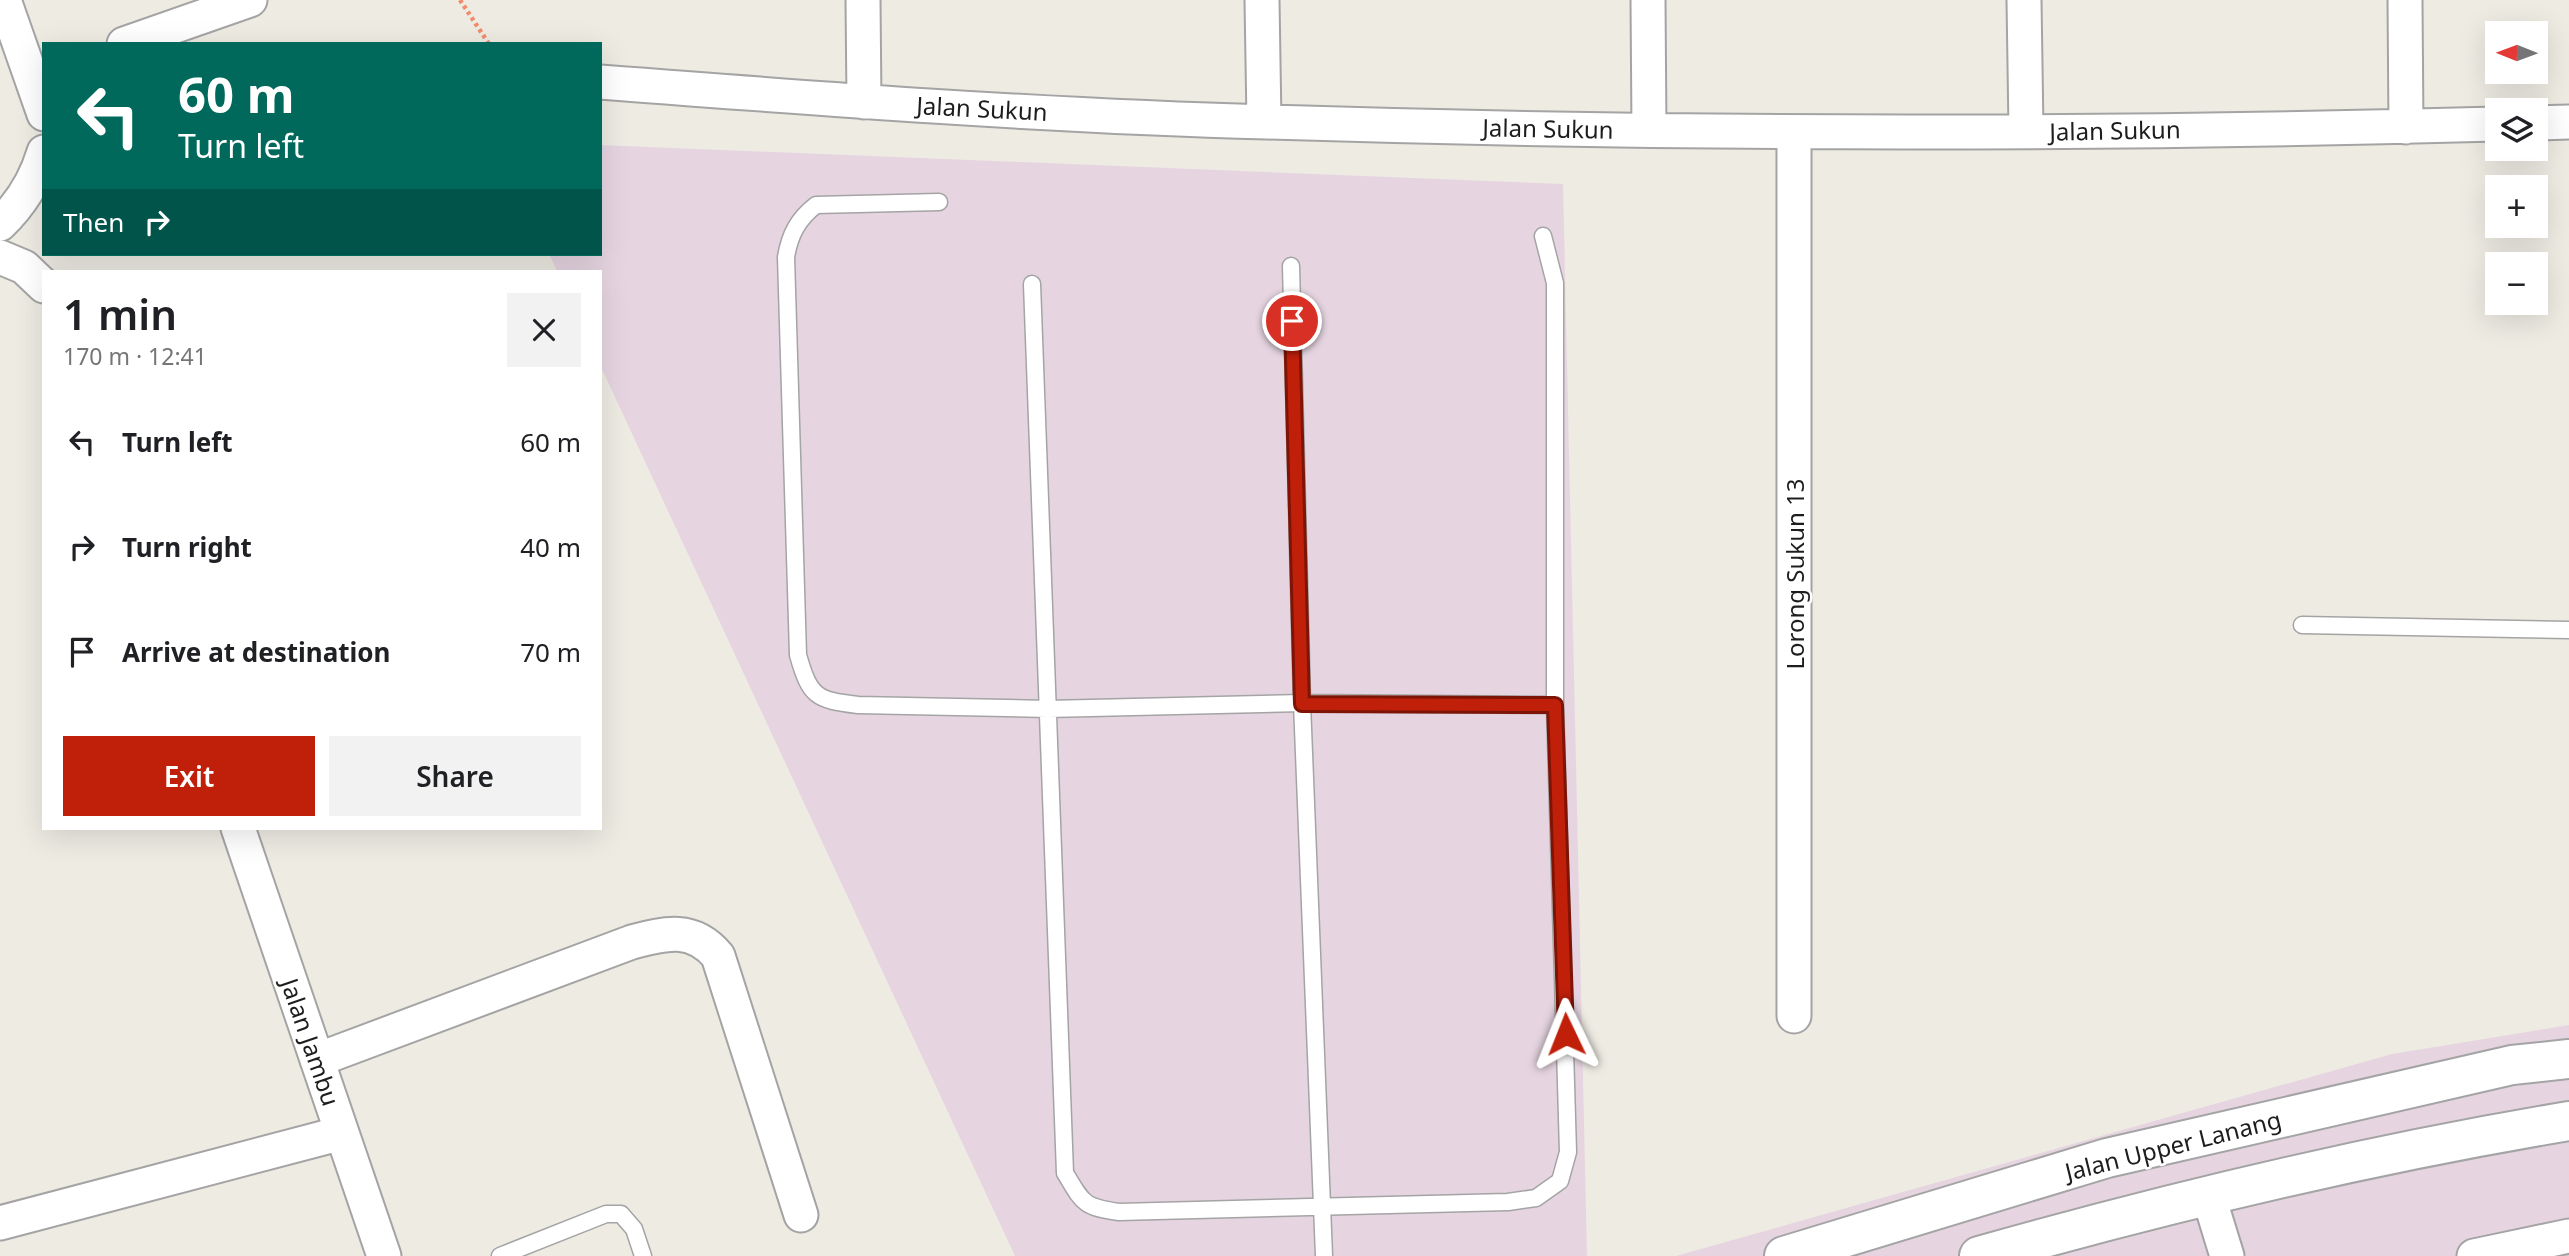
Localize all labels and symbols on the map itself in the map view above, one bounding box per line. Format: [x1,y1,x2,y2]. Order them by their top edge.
north arrow [2485,21,2548,84]
street label: Jalan Sukun [914,88,1048,128]
street label: Jalan Sukun [1480,110,1614,146]
street label: Jalan Sukun [2047,112,2181,148]
pin [1262,291,1322,351]
street label: Lorong Sukun 13 [1778,478,1811,670]
street label: Jalan Jambu [273,972,348,1110]
position arrow [1529,997,1603,1071]
street label: Jalan Upper Lanang [2060,1102,2284,1188]

